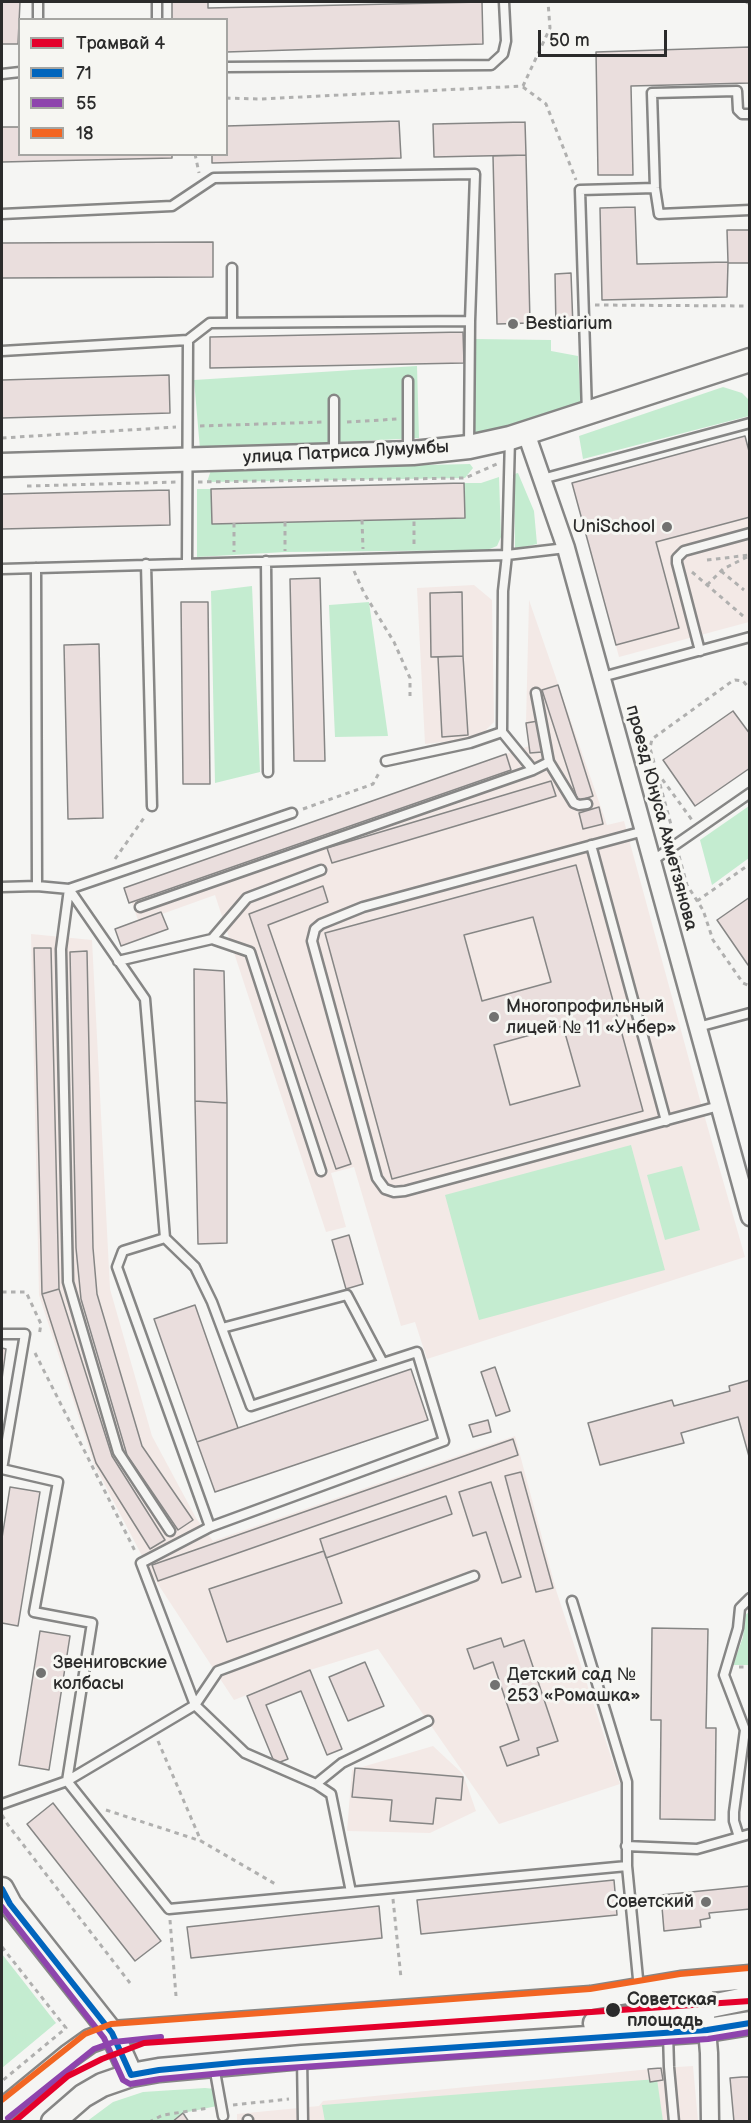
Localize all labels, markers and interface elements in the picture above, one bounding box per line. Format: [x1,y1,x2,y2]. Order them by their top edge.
legend [18,18,228,156]
scale bar [541,18,670,56]
text: 50 m [549,30,590,51]
text: Трамвай 4 [76,33,165,54]
text: 71 [76,63,92,84]
text: 55 [76,93,97,114]
text: 18 [76,123,93,144]
place label: Bestiarium [525,313,612,335]
marker: Bestiarium [506,317,520,331]
street label: улица Патриса Лумумбы [242,437,450,469]
place label: UniSchool [573,516,655,538]
marker: UniSchool [660,520,674,534]
street label: проезд Юнуса Ахметзянова [620,703,702,933]
place label: Многопрофильный лицей № 11 «Унбер» [506,996,677,1038]
marker: Многопрофильный лицей № 11 «Унбер» [487,1010,501,1024]
place label: Звениговские колбасы [53,1652,167,1694]
place label: Детский сад № 253 «Ромашка» [507,1664,640,1706]
marker: Звениговские колбасы [34,1666,48,1680]
marker: Детский сад № 253 «Ромашка» [488,1678,502,1692]
place label: Советский [606,1891,694,1913]
marker: Советский [699,1895,713,1909]
place label: Советская площадь [627,1989,717,2032]
marker: Советская площадь [604,2001,622,2019]

